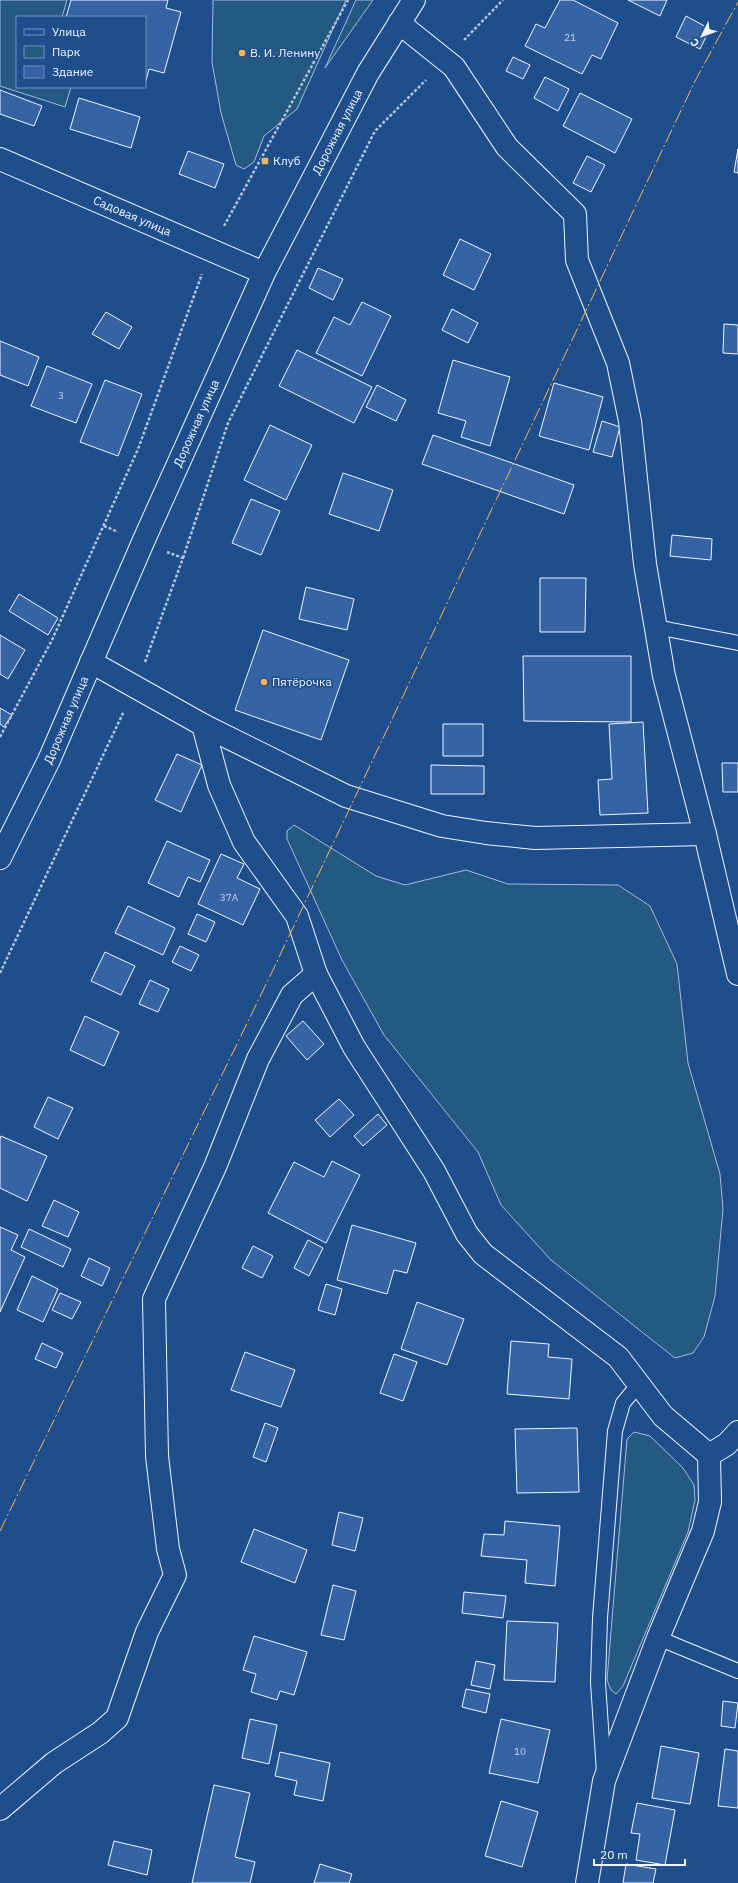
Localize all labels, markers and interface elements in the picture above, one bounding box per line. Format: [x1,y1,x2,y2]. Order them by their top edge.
legend [16,16,146,88]
north arrow [682,16,722,56]
text: Улица [52,24,86,39]
house number: 21 [564,31,576,44]
text: С [687,35,702,50]
text: Парк [52,44,81,59]
place label: В. И. Ленину [250,45,320,60]
marker: В. И. Ленину [237,48,247,58]
text: Здание [52,64,94,79]
street label: Дорожная улица [309,86,366,177]
place label: Клуб [273,153,301,168]
marker: Клуб [260,156,270,166]
street label: Садовая улица [91,192,174,239]
street label: Дорожная улица [170,377,222,469]
house number: 3 [58,389,64,402]
street label: Дорожная улица [40,673,91,766]
place label: Пятёрочка [272,674,332,689]
marker: Пятёрочка [259,677,269,687]
house number: 37А [220,891,239,904]
house number: 10 [514,1745,526,1758]
scale bar [594,1841,685,1867]
text: 20 m [600,1847,628,1862]

